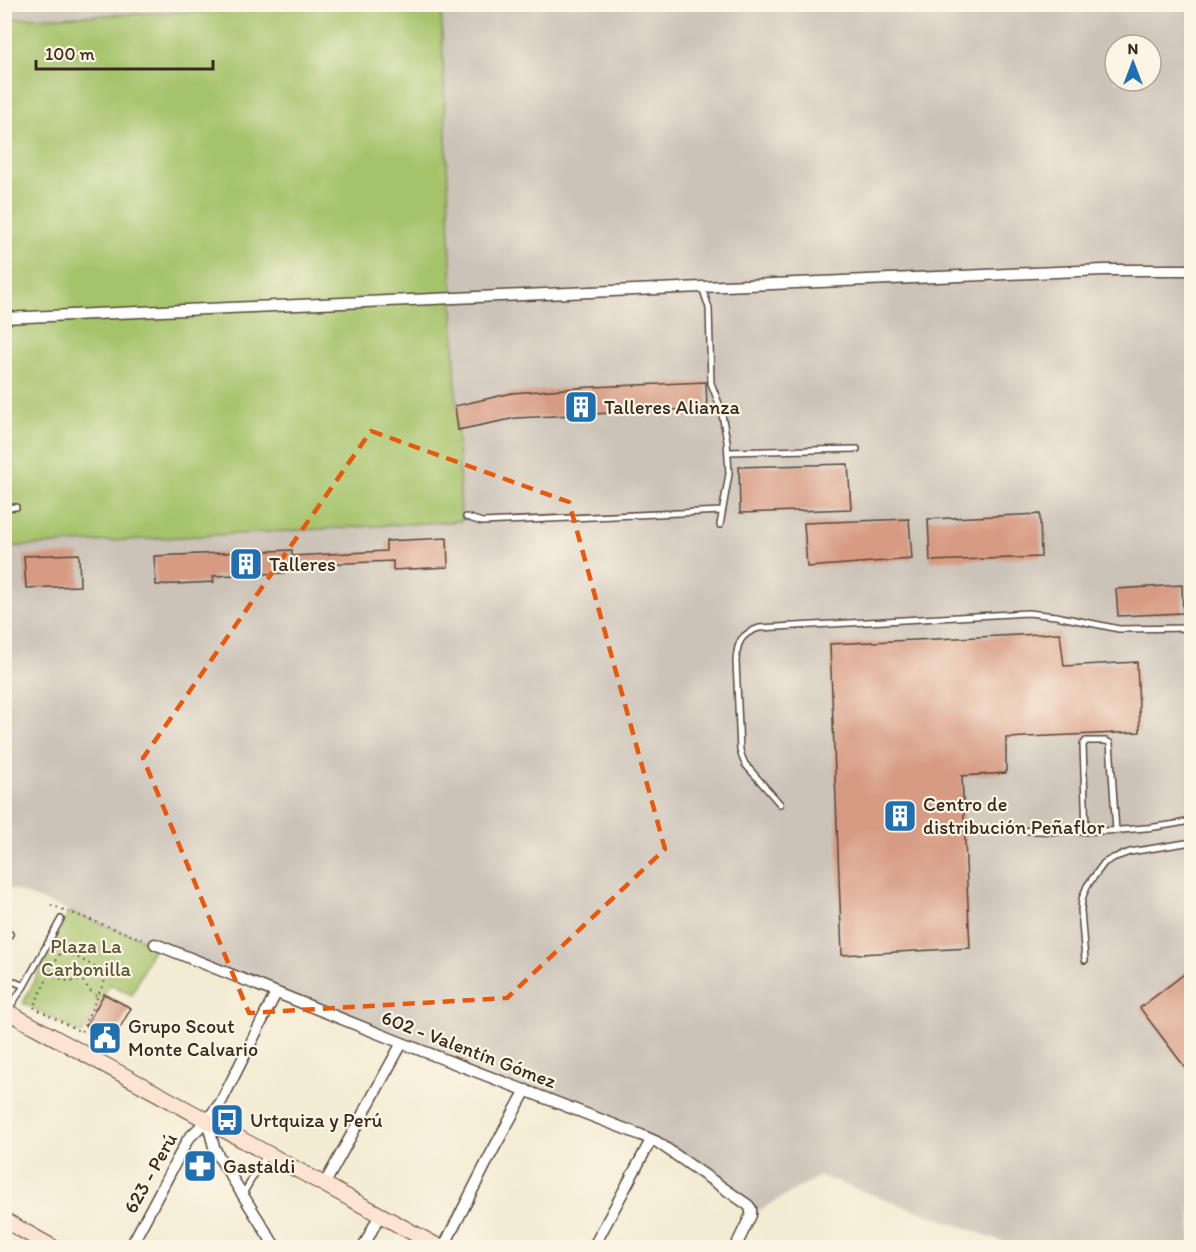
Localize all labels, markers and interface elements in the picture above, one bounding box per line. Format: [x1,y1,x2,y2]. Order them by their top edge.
scale bar [36,33,213,71]
north arrow [1103,33,1163,93]
text: N [1128,39,1138,58]
text: 100 m [45,43,95,65]
building icon: Talleres Alianza [563,389,599,425]
place label: Talleres Alianza [604,395,740,419]
building icon: Talleres [228,546,264,582]
place label: Talleres [269,552,336,576]
place label: Centro de distribución Peñaflor [923,792,1105,839]
building icon: Centro de distribución Peñaflor [882,798,918,834]
park label: Plaza La Carbonilla [41,934,132,981]
street label: 602 - Valentín Gómez [378,1005,560,1094]
place label: Grupo Scout Monte Calvario [128,1014,258,1061]
public building icon: Grupo Scout Monte Calvario [87,1020,123,1056]
bus stop icon: Urtquiza y Perú [209,1102,245,1138]
place label: Urtquiza y Perú [250,1108,382,1132]
street label: 623 - Perú [118,1129,182,1217]
pharmacy icon: Gastaldi [182,1148,218,1184]
place label: Gastaldi [223,1154,295,1178]

